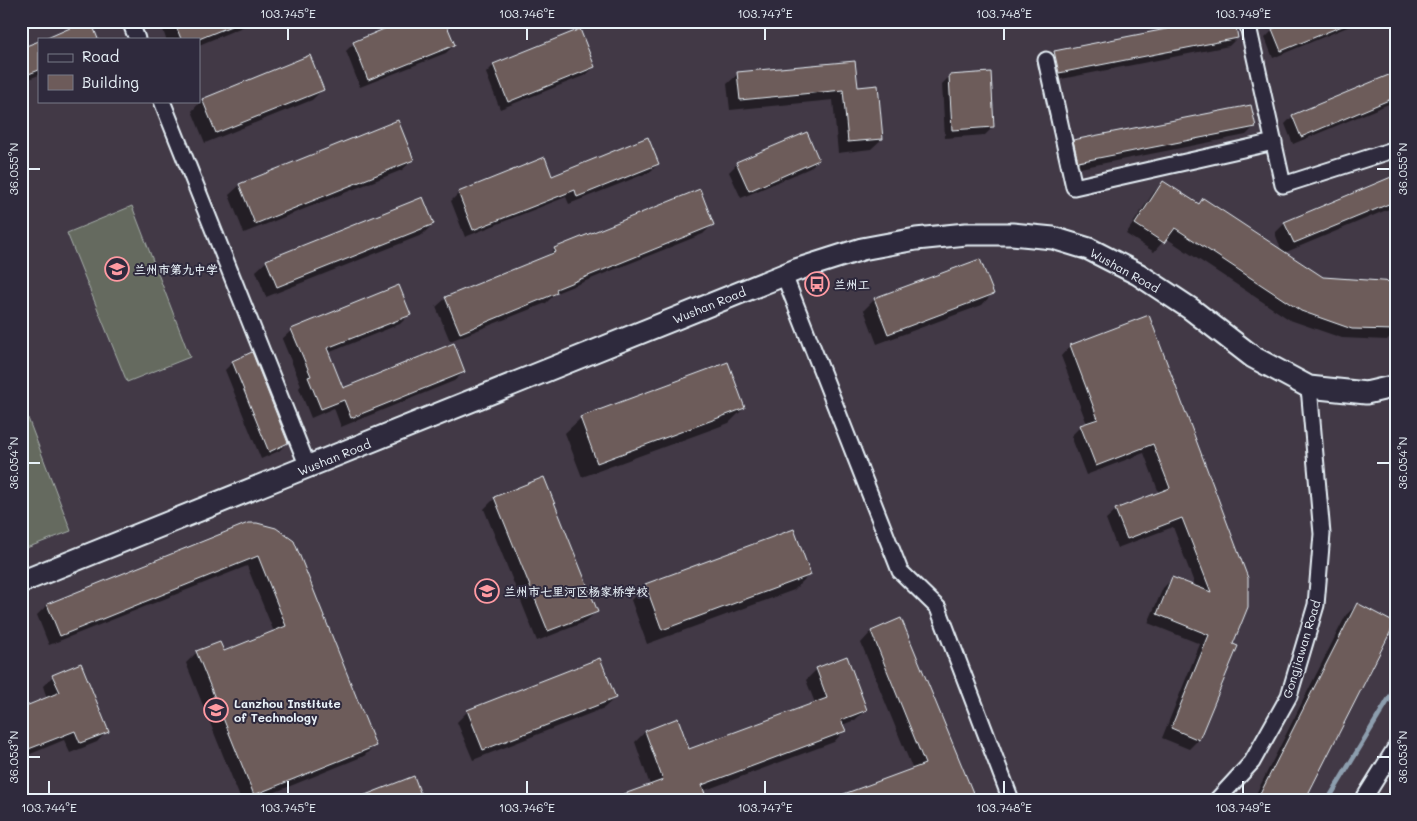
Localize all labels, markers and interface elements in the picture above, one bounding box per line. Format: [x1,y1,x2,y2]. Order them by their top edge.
text: 103.745°E [260,5,316,21]
text: 103.746°E [499,5,555,21]
text: 103.747°E [737,5,793,21]
text: 103.748°E [976,5,1032,21]
text: 103.749°E [1215,5,1271,21]
legend [38,38,200,102]
text: Road [82,46,119,66]
text: Building [82,72,139,92]
text: 36.055°N [5,143,21,195]
text: 36.055°N [1394,143,1410,195]
street label: Wushan Road [1087,244,1163,296]
school or university icon: 兰州市第九中学 [104,256,130,282]
place label: 兰州市第九中学 [134,261,218,277]
bus stop icon: 兰州工 [804,271,830,297]
place label: 兰州工 [834,276,870,292]
street label: Wushan Road [670,283,748,327]
street label: Wushan Road [295,435,373,479]
text: 36.054°N [5,437,21,489]
text: 36.054°N [1394,437,1410,489]
school or university icon: 兰州市七里河区杨家桥学校 [474,578,500,604]
place label: 兰州市七里河区杨家桥学校 [504,583,648,599]
street label: Gongjiawan Road [1278,598,1324,700]
place label: Lanzhou Institute of Technology [234,695,341,725]
school or university icon: Lanzhou Institute of Technology [203,697,229,723]
text: 36.053°N [5,731,21,783]
text: 36.053°N [1394,731,1410,783]
text: 103.744°E [21,799,77,815]
text: 103.745°E [260,799,316,815]
text: 103.746°E [499,799,555,815]
text: 103.747°E [737,799,793,815]
text: 103.748°E [976,799,1032,815]
text: 103.749°E [1215,799,1271,815]

